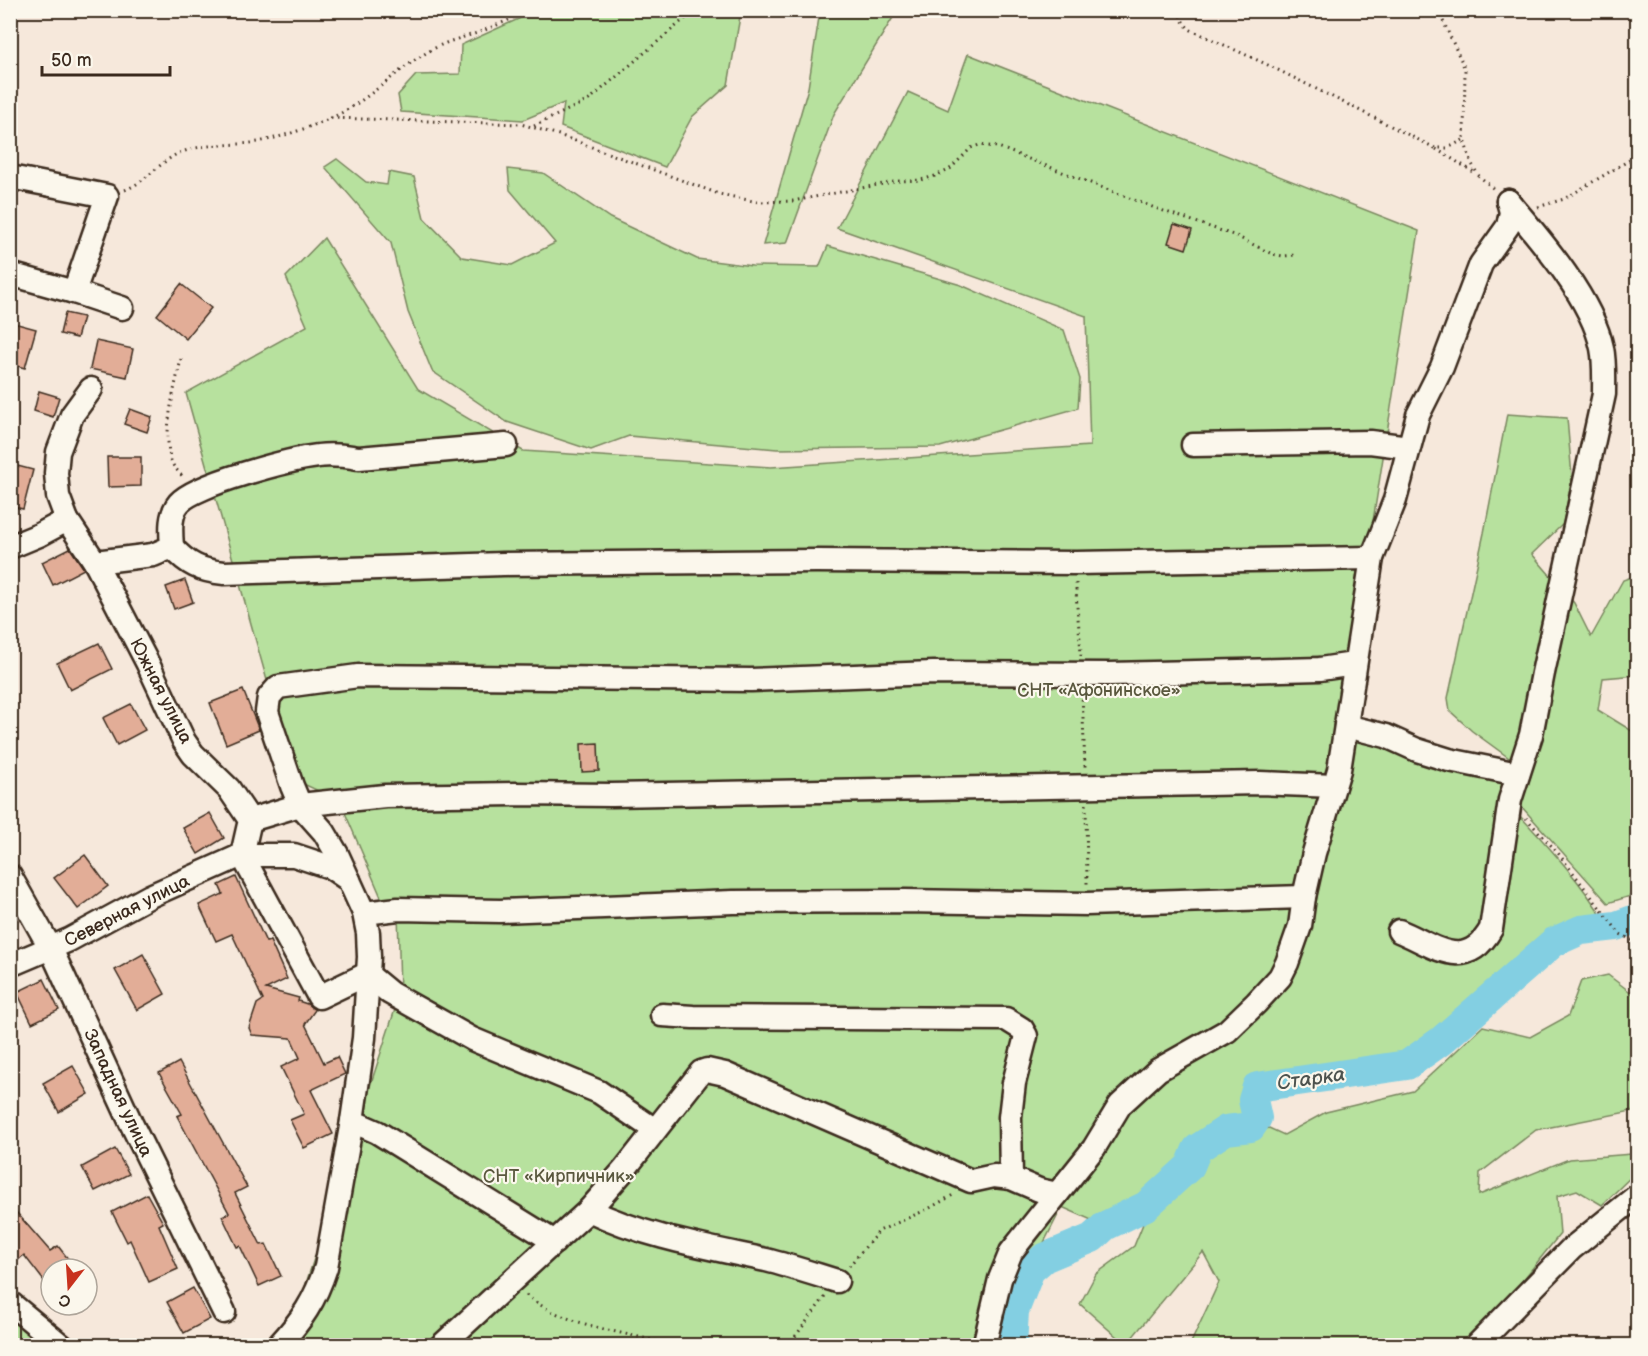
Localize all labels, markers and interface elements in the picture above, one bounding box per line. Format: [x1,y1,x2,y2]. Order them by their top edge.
scale bar [42,39,170,77]
text: 50 m [51,50,92,71]
street label: Южная улица [125,635,197,748]
park label: СНТ «Афонинское» [1017,680,1181,701]
street label: Северная улица [61,870,193,952]
street label: Западная улица [79,1026,157,1161]
water label: Старка [1275,1062,1347,1096]
park label: СНТ «Кирпичник» [483,1166,635,1187]
north arrow [39,1257,99,1317]
text: С [57,1289,73,1311]

